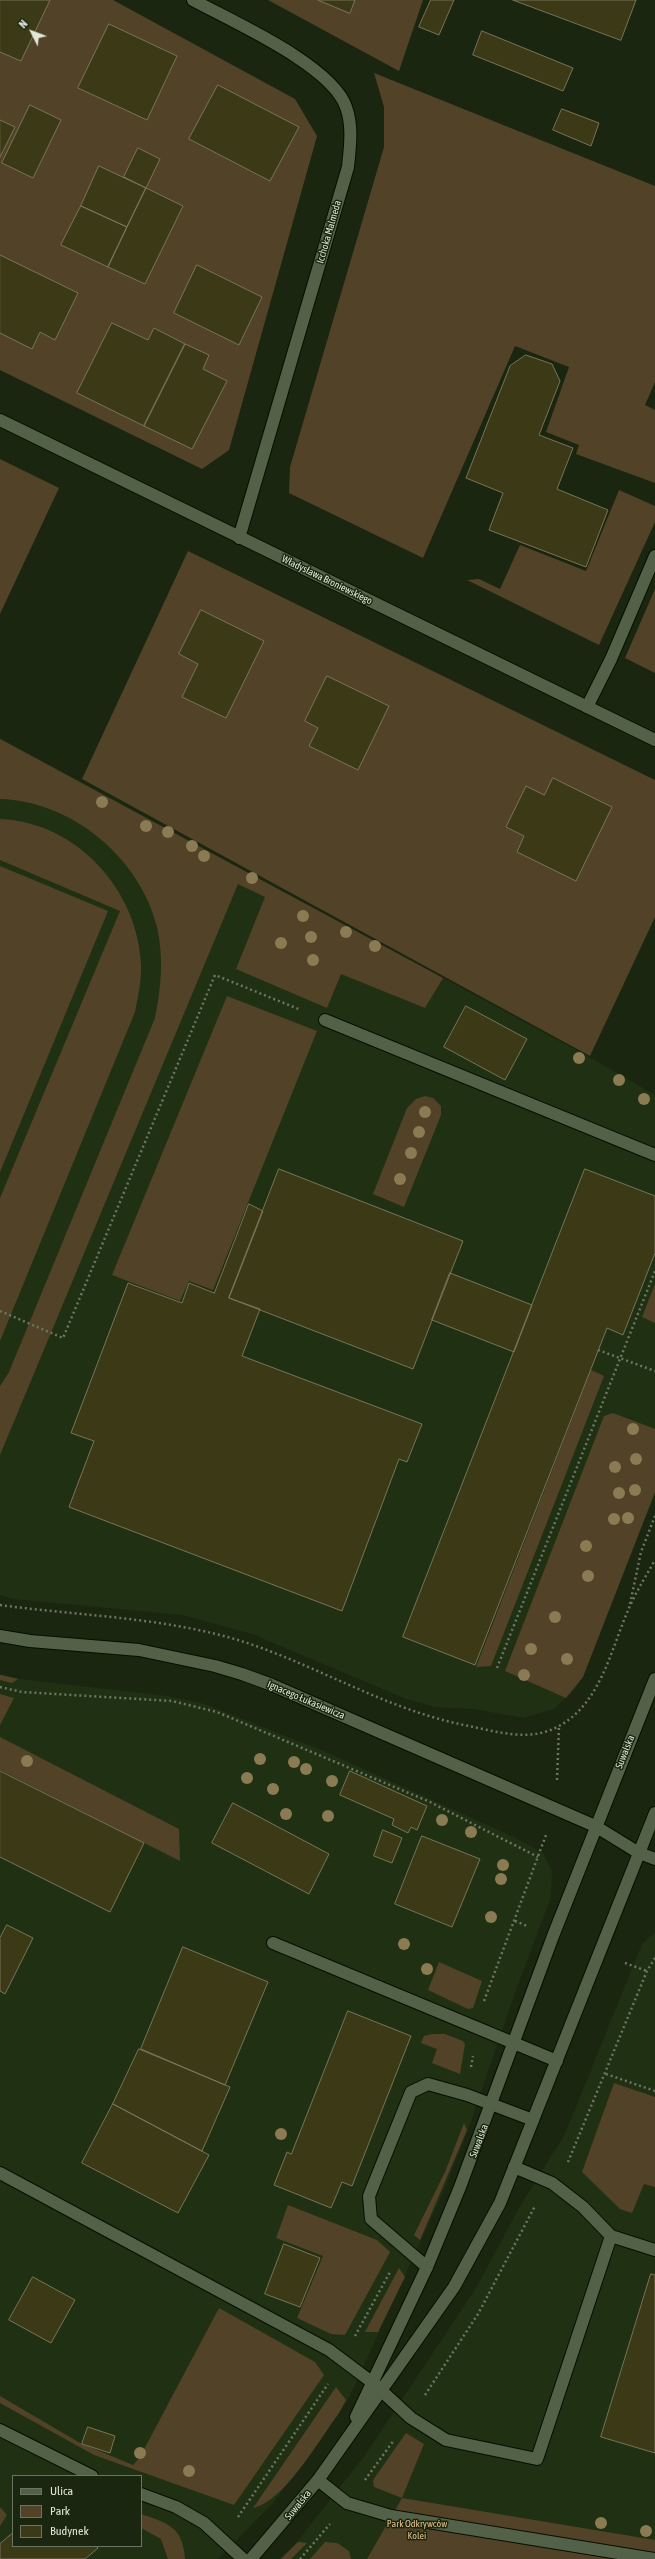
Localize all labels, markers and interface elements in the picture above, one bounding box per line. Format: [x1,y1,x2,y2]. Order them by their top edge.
north arrow [12,12,52,52]
text: N [16,18,30,30]
street label: Icchoka Malmeda [314,199,344,265]
street label: Władysława Broniewskiego [280,553,374,607]
street label: Ignacego Łukasiewicza [265,1678,347,1722]
street label: Suwalska [613,1734,637,1770]
street label: Suwalska [467,2123,491,2159]
legend [12,2475,142,2547]
text: Ulica [50,2484,73,2498]
street label: Suwalska [282,2488,314,2522]
text: Park [50,2504,70,2518]
park label: Park Odkrywców Kolei [387,2518,447,2542]
text: Budynek [50,2524,89,2538]

